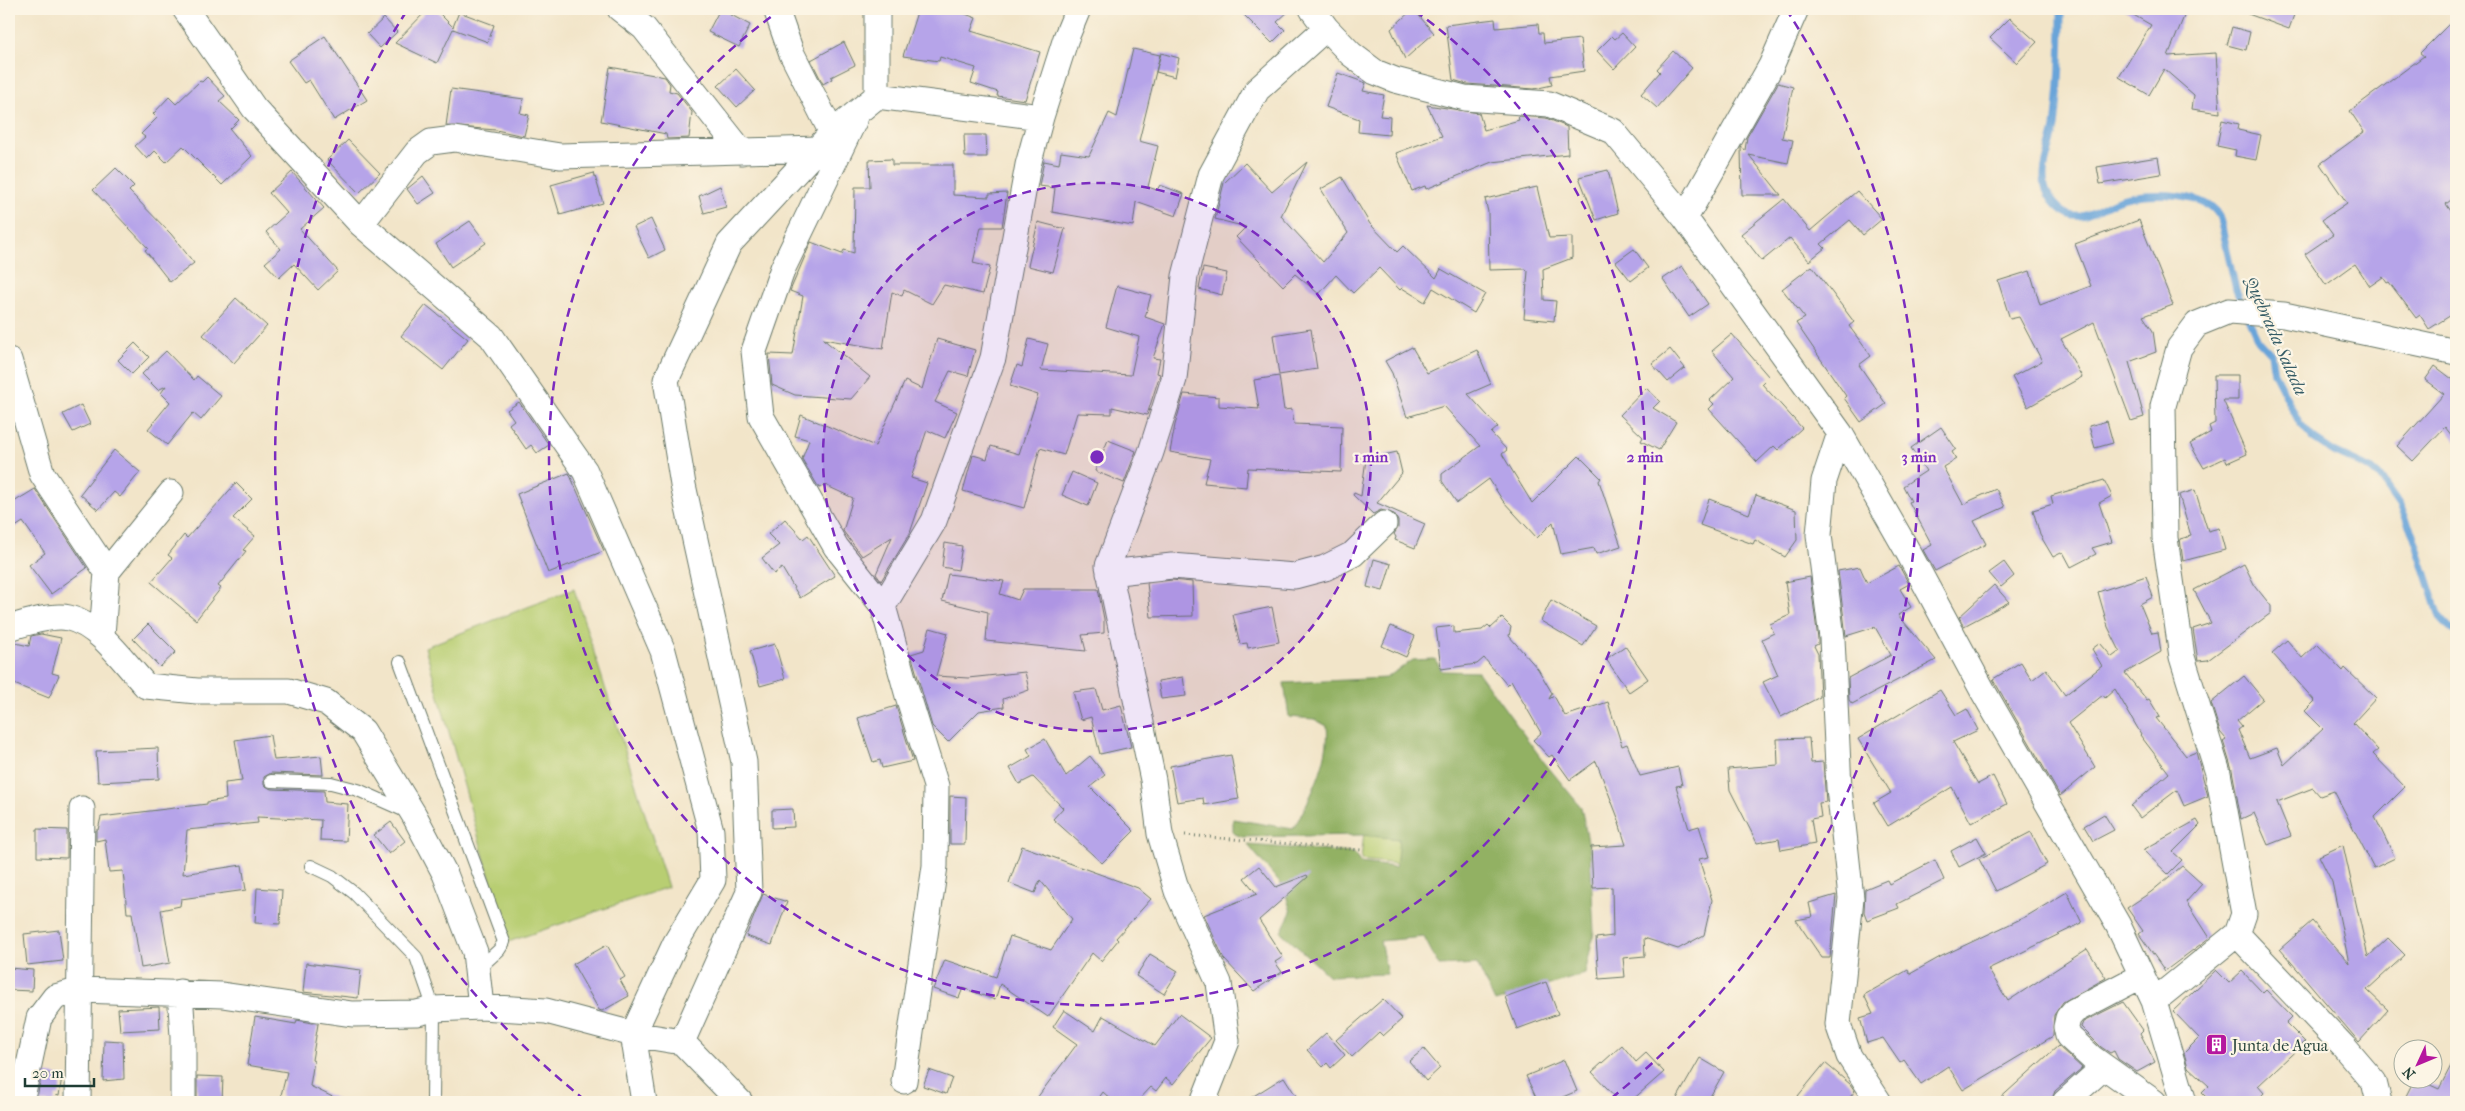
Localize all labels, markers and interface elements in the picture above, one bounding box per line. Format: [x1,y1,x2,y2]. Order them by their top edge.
water label: Quebrada Salada [2240,273,2311,399]
centre of rings [1088,448,1106,466]
text: 1 min [1354,448,1388,466]
text: 2 min [1627,448,1664,466]
text: 3 min [1902,448,1937,466]
building icon: Junta de Agua [2204,1033,2228,1057]
place label: Junta de Agua [2230,1036,2329,1055]
north arrow [2392,1038,2442,1088]
scale bar [25,1056,94,1088]
text: N [2399,1063,2419,1082]
text: 20 m [32,1064,64,1082]

